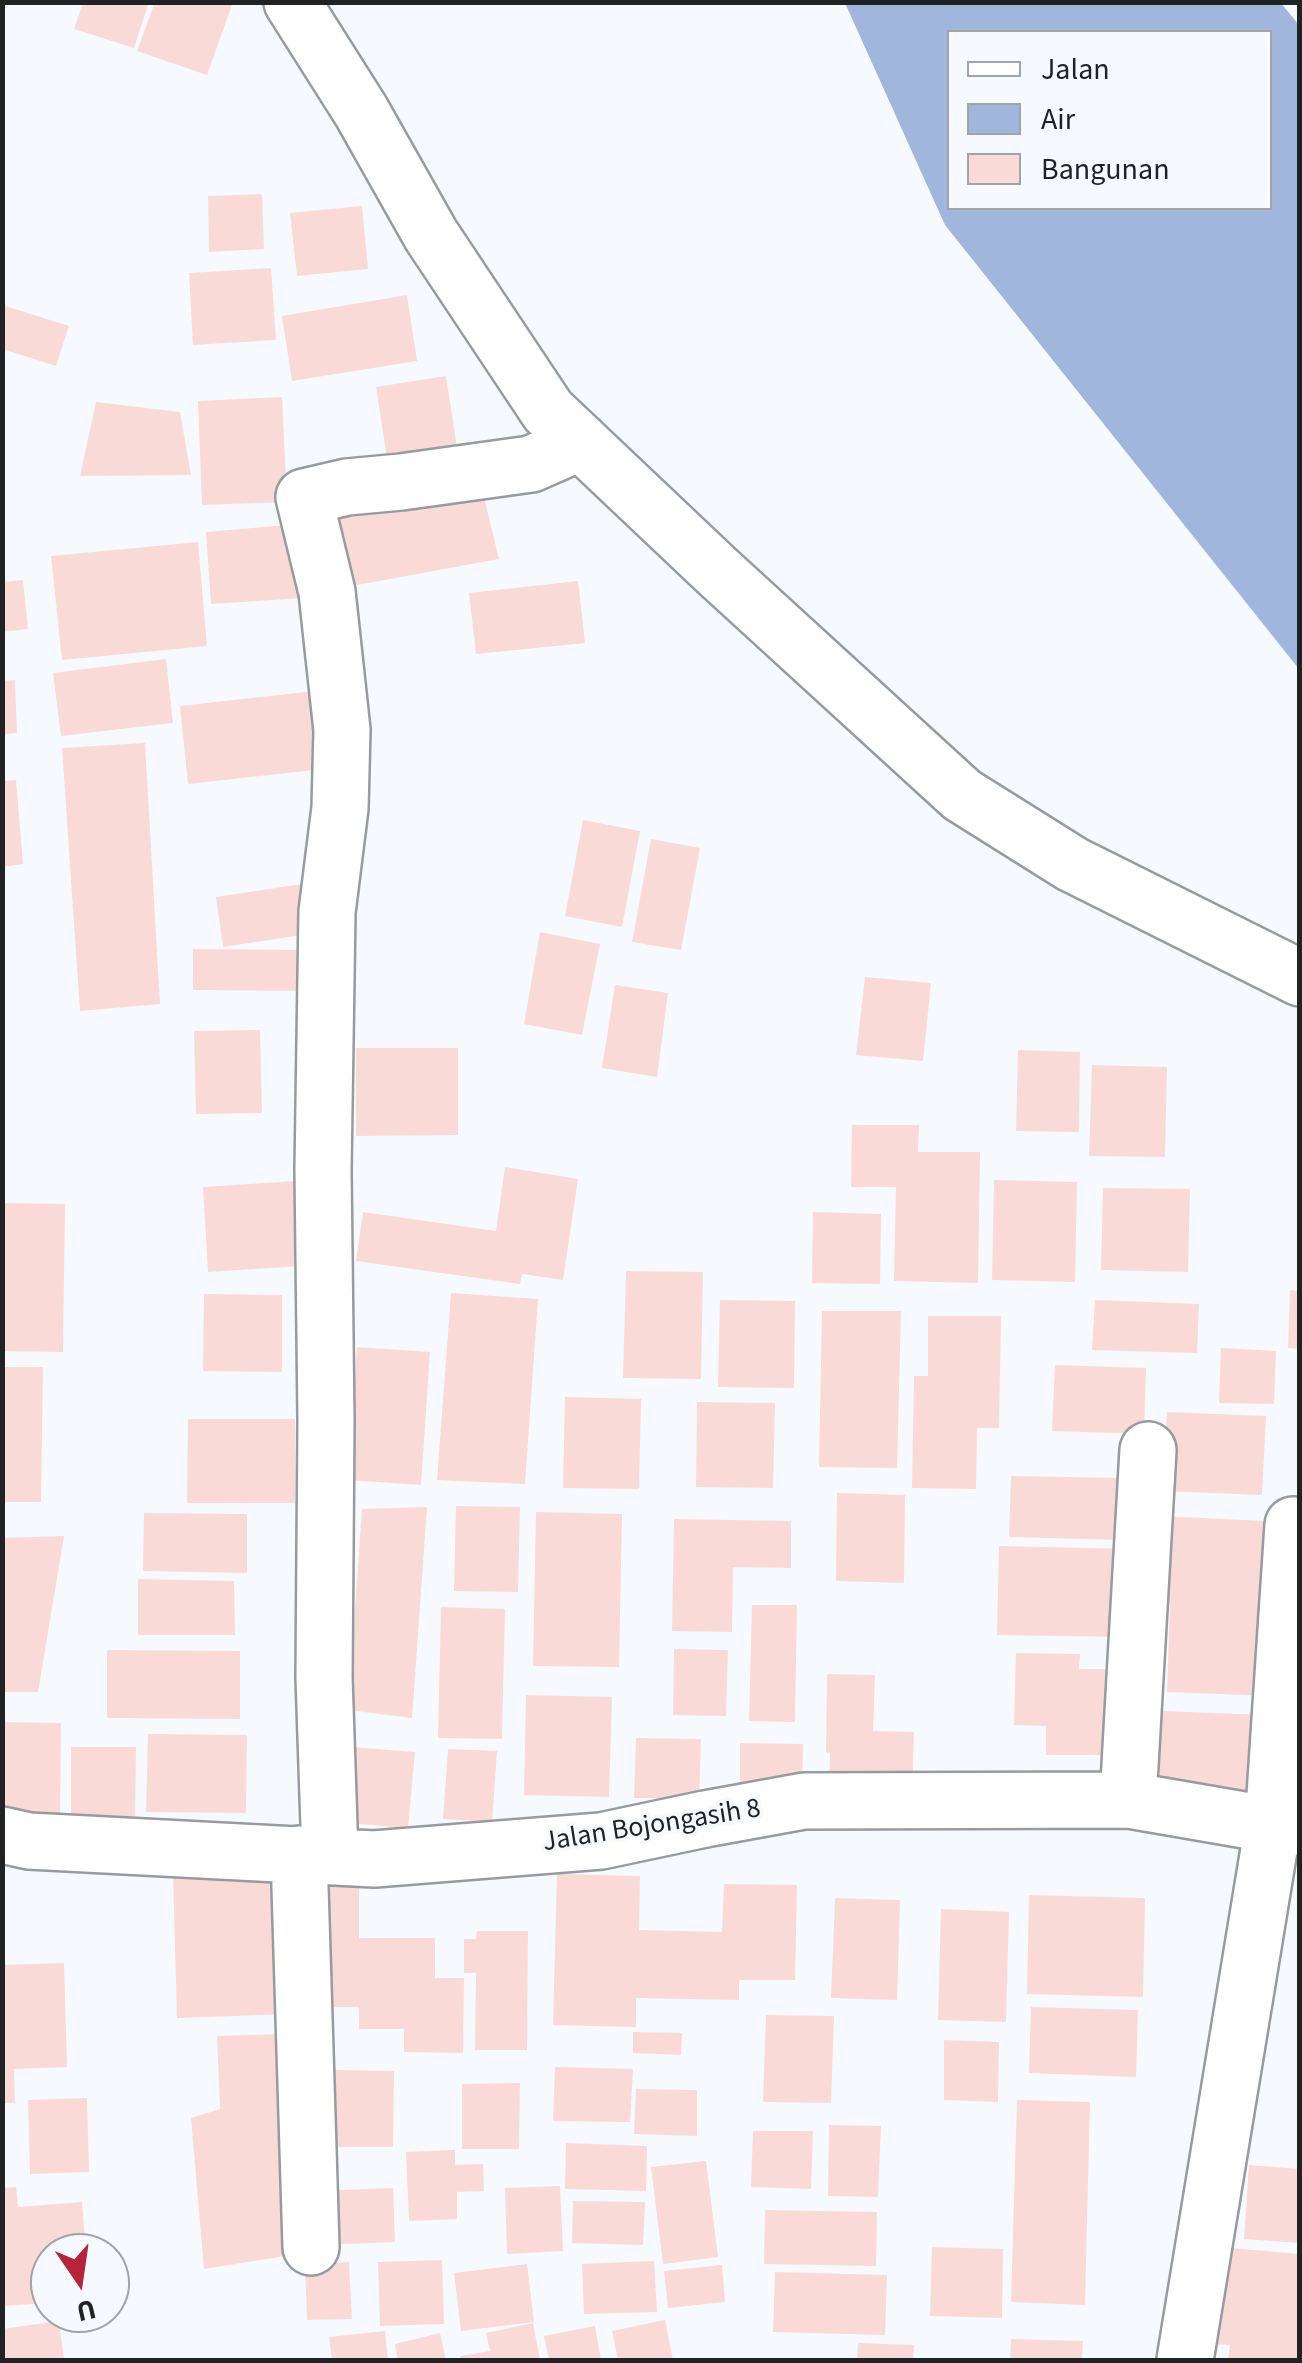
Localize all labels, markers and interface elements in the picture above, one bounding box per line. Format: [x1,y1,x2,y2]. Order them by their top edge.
legend [947,30,1272,210]
text: Jalan [1041,48,1110,91]
text: Air [1041,98,1075,141]
text: Bangunan [1041,148,1170,191]
street label: Jalan Bojongasih 8 [541,1793,763,1861]
north arrow [30,2233,130,2333]
text: U [73,2289,100,2332]

